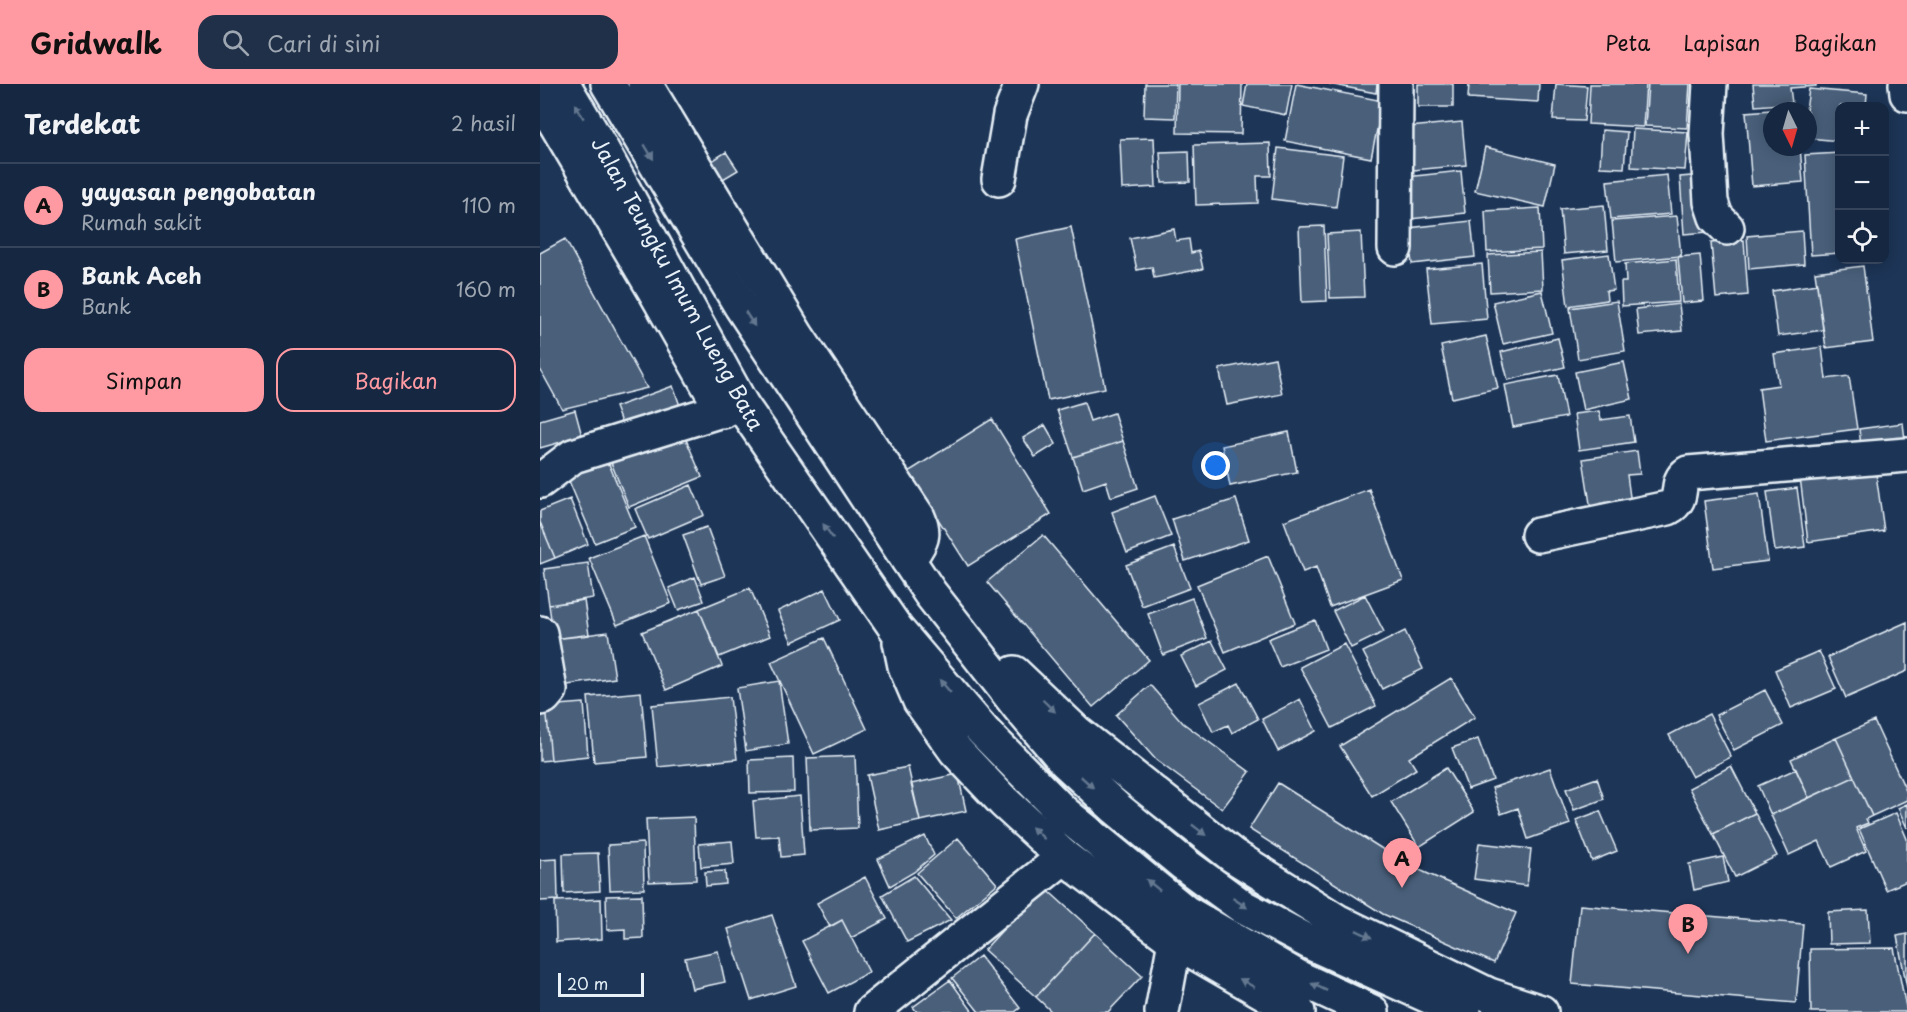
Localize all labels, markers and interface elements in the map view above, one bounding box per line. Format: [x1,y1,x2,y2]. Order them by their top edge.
search box [198,15,618,69]
text: Gridwalk [30,21,162,64]
icon: search [219,26,252,59]
text: Cari di sini [267,26,380,59]
text: Peta [1605,26,1650,58]
text: Lapisan [1683,26,1761,58]
text: Bagikan [1794,26,1877,58]
north arrow [1763,102,1817,156]
map controls [1835,102,1889,264]
button: + [1835,102,1889,156]
one-way arrow [573,103,584,119]
text: Terdekat [24,104,141,143]
text: 2 hasil [451,108,516,138]
street label: Jalan Teungku Imum Lueng Bata [584,130,773,436]
one-way arrow [644,144,655,160]
button: − [1835,156,1889,210]
text: yayasan pengobatan [81,174,316,207]
text: A [36,190,51,220]
text: 110 m [462,190,516,220]
text: Rumah sakit [81,207,202,237]
button: locate [1835,210,1889,264]
text: Bank Aceh [81,258,202,291]
text: B [37,274,50,304]
text: 160 m [456,274,516,304]
text: Bank [81,291,131,321]
one-way arrow [744,311,755,327]
button: Simpan [24,348,264,412]
button: Bagikan [276,348,516,412]
your location [1201,451,1230,480]
one-way arrow [822,523,834,539]
one-way arrow [939,679,952,694]
one-way arrow [1041,699,1056,713]
one-way arrow [1080,775,1095,789]
one-way arrow [1192,823,1207,835]
one-way arrow [1030,826,1045,840]
pin: A [1382,838,1422,888]
one-way arrow [1145,879,1161,892]
one-way arrow [1231,897,1247,909]
pin: B [1668,904,1708,954]
one-way arrow [1355,930,1372,939]
scale bar [558,970,644,998]
text: 20 m [567,971,608,995]
one-way arrow [1238,979,1255,989]
one-way arrow [1310,983,1327,992]

